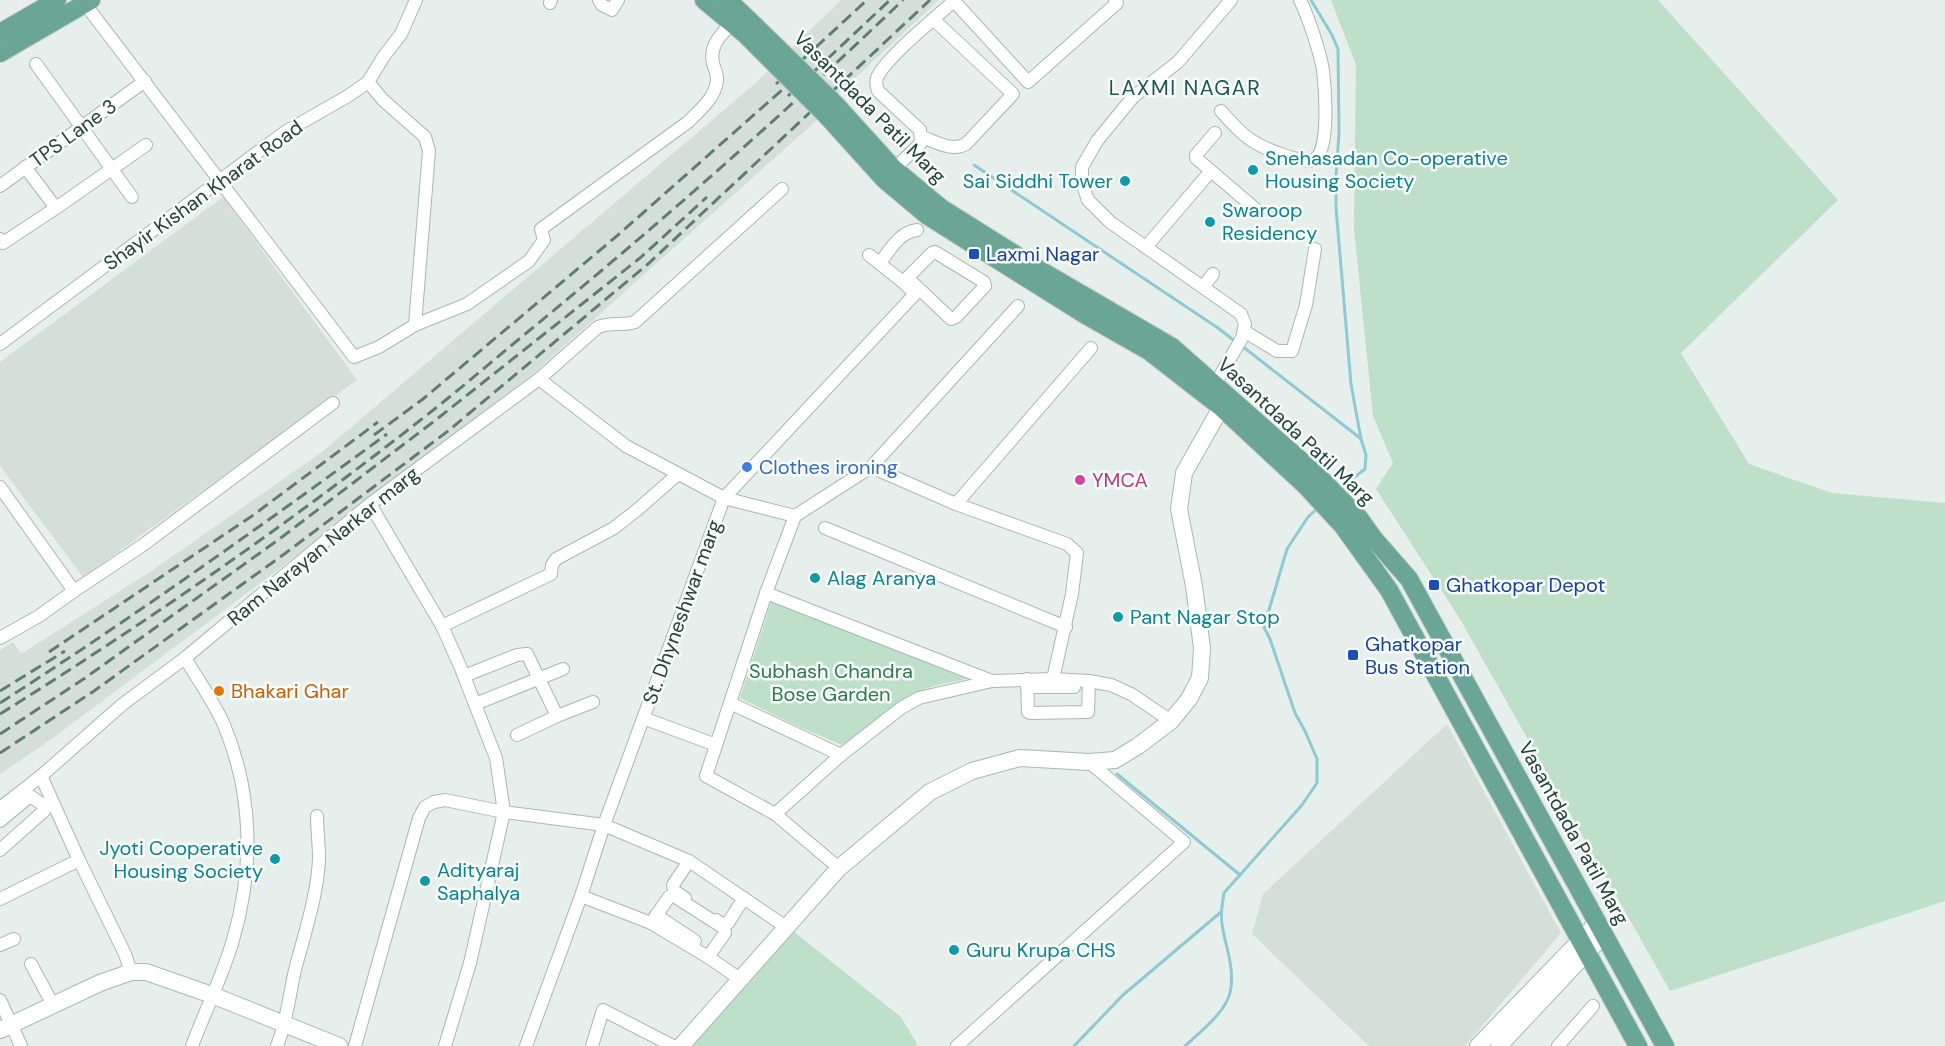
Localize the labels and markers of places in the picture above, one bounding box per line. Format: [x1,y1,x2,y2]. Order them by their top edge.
place label: Snehasadan Co-operative Housing Society [1265,145,1508,194]
marker: Snehasadan Co-operative Housing Society [1246,163,1260,177]
place label: Sai Siddhi Tower [963,168,1113,194]
marker: Sai Siddhi Tower [1118,174,1132,188]
place label: Swaroop Residency [1222,197,1317,246]
marker: Swaroop Residency [1203,215,1217,229]
place label: Laxmi Nagar [986,241,1099,267]
marker: Laxmi Nagar [967,247,981,261]
place label: Clothes ironing [759,454,898,480]
marker: Clothes ironing [740,460,754,474]
place label: YMCA [1092,467,1148,493]
marker: YMCA [1073,473,1087,487]
place label: Alag Aranya [827,565,936,591]
marker: Alag Aranya [808,571,822,585]
place label: Ghatkopar Depot [1446,572,1606,598]
marker: Ghatkopar Depot [1427,578,1441,592]
place label: Pant Nagar Stop [1130,604,1280,630]
marker: Pant Nagar Stop [1111,610,1125,624]
place label: Ghatkopar Bus Station [1365,631,1470,680]
marker: Ghatkopar Bus Station [1346,648,1360,662]
place label: Bhakari Ghar [231,678,349,704]
marker: Bhakari Ghar [212,684,226,698]
place label: Jyoti Cooperative Housing Society [99,835,263,884]
marker: Jyoti Cooperative Housing Society [268,852,282,866]
place label: Adityaraj Saphalya [437,857,520,906]
marker: Adityaraj Saphalya [418,874,432,888]
place label: Guru Krupa CHS [966,937,1116,963]
marker: Guru Krupa CHS [947,943,961,957]

